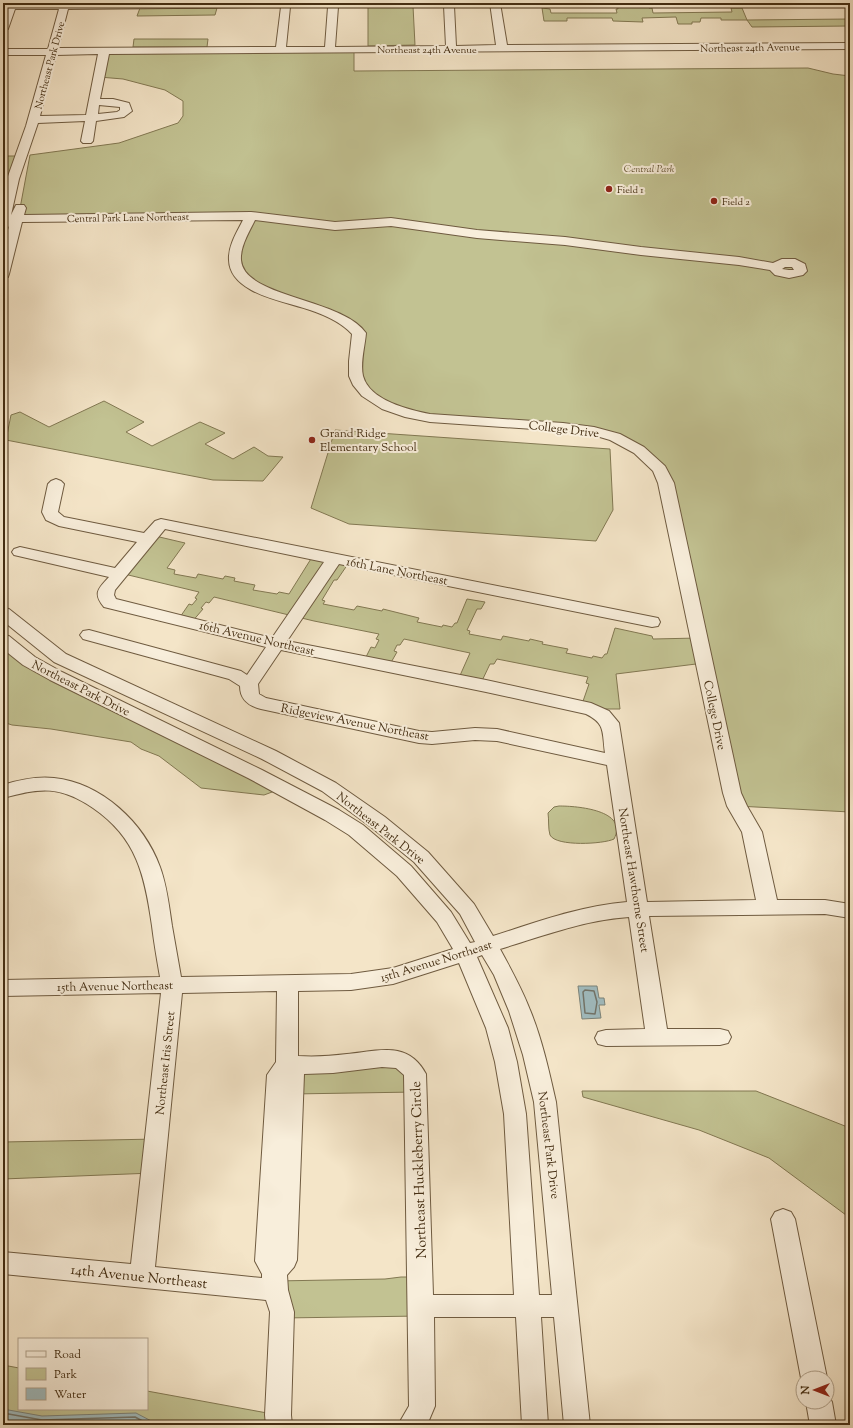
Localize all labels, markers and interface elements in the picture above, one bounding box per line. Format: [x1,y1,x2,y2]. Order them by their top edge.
street label: Northeast Park Drive [32,20,69,111]
street label: Northeast 24th Avenue [700,40,800,57]
street label: Northeast 24th Avenue [377,43,477,58]
park label: Central Park [624,162,675,177]
place label: Field 1 [617,183,644,198]
marker: Field 1 [604,184,614,194]
place label: Field 2 [722,195,750,210]
marker: Field 2 [709,196,719,206]
street label: Central Park Lane Northeast [67,210,190,227]
street label: College Drive [528,417,601,443]
place label: Grand Ridge Elementary School [320,425,417,457]
marker: Grand Ridge Elementary School [307,435,317,445]
street label: 16th Lane Northeast [345,553,449,591]
street label: 16th Avenue Northeast [197,617,316,661]
street label: Northeast Park Drive [28,656,133,722]
street label: College Drive [698,679,730,752]
street label: Ridgeview Avenue Northeast [279,700,430,746]
street label: Northeast Park Drive [332,788,429,869]
street label: Northeast Hawthorne Street [613,807,653,954]
street label: 15th Avenue Northeast [378,936,494,988]
street label: 15th Avenue Northeast [57,977,173,997]
street label: Northeast Iris Street [152,1010,180,1116]
street label: Northeast Huckleberry Circle [407,1081,433,1259]
street label: Northeast Park Drive [532,1090,564,1200]
street label: 14th Avenue Northeast [69,1261,208,1295]
legend [18,1338,148,1410]
text: Road [54,1346,81,1364]
text: Park [54,1366,77,1384]
north arrow [795,1370,835,1410]
text: N [798,1385,814,1395]
text: Water [54,1386,87,1404]

